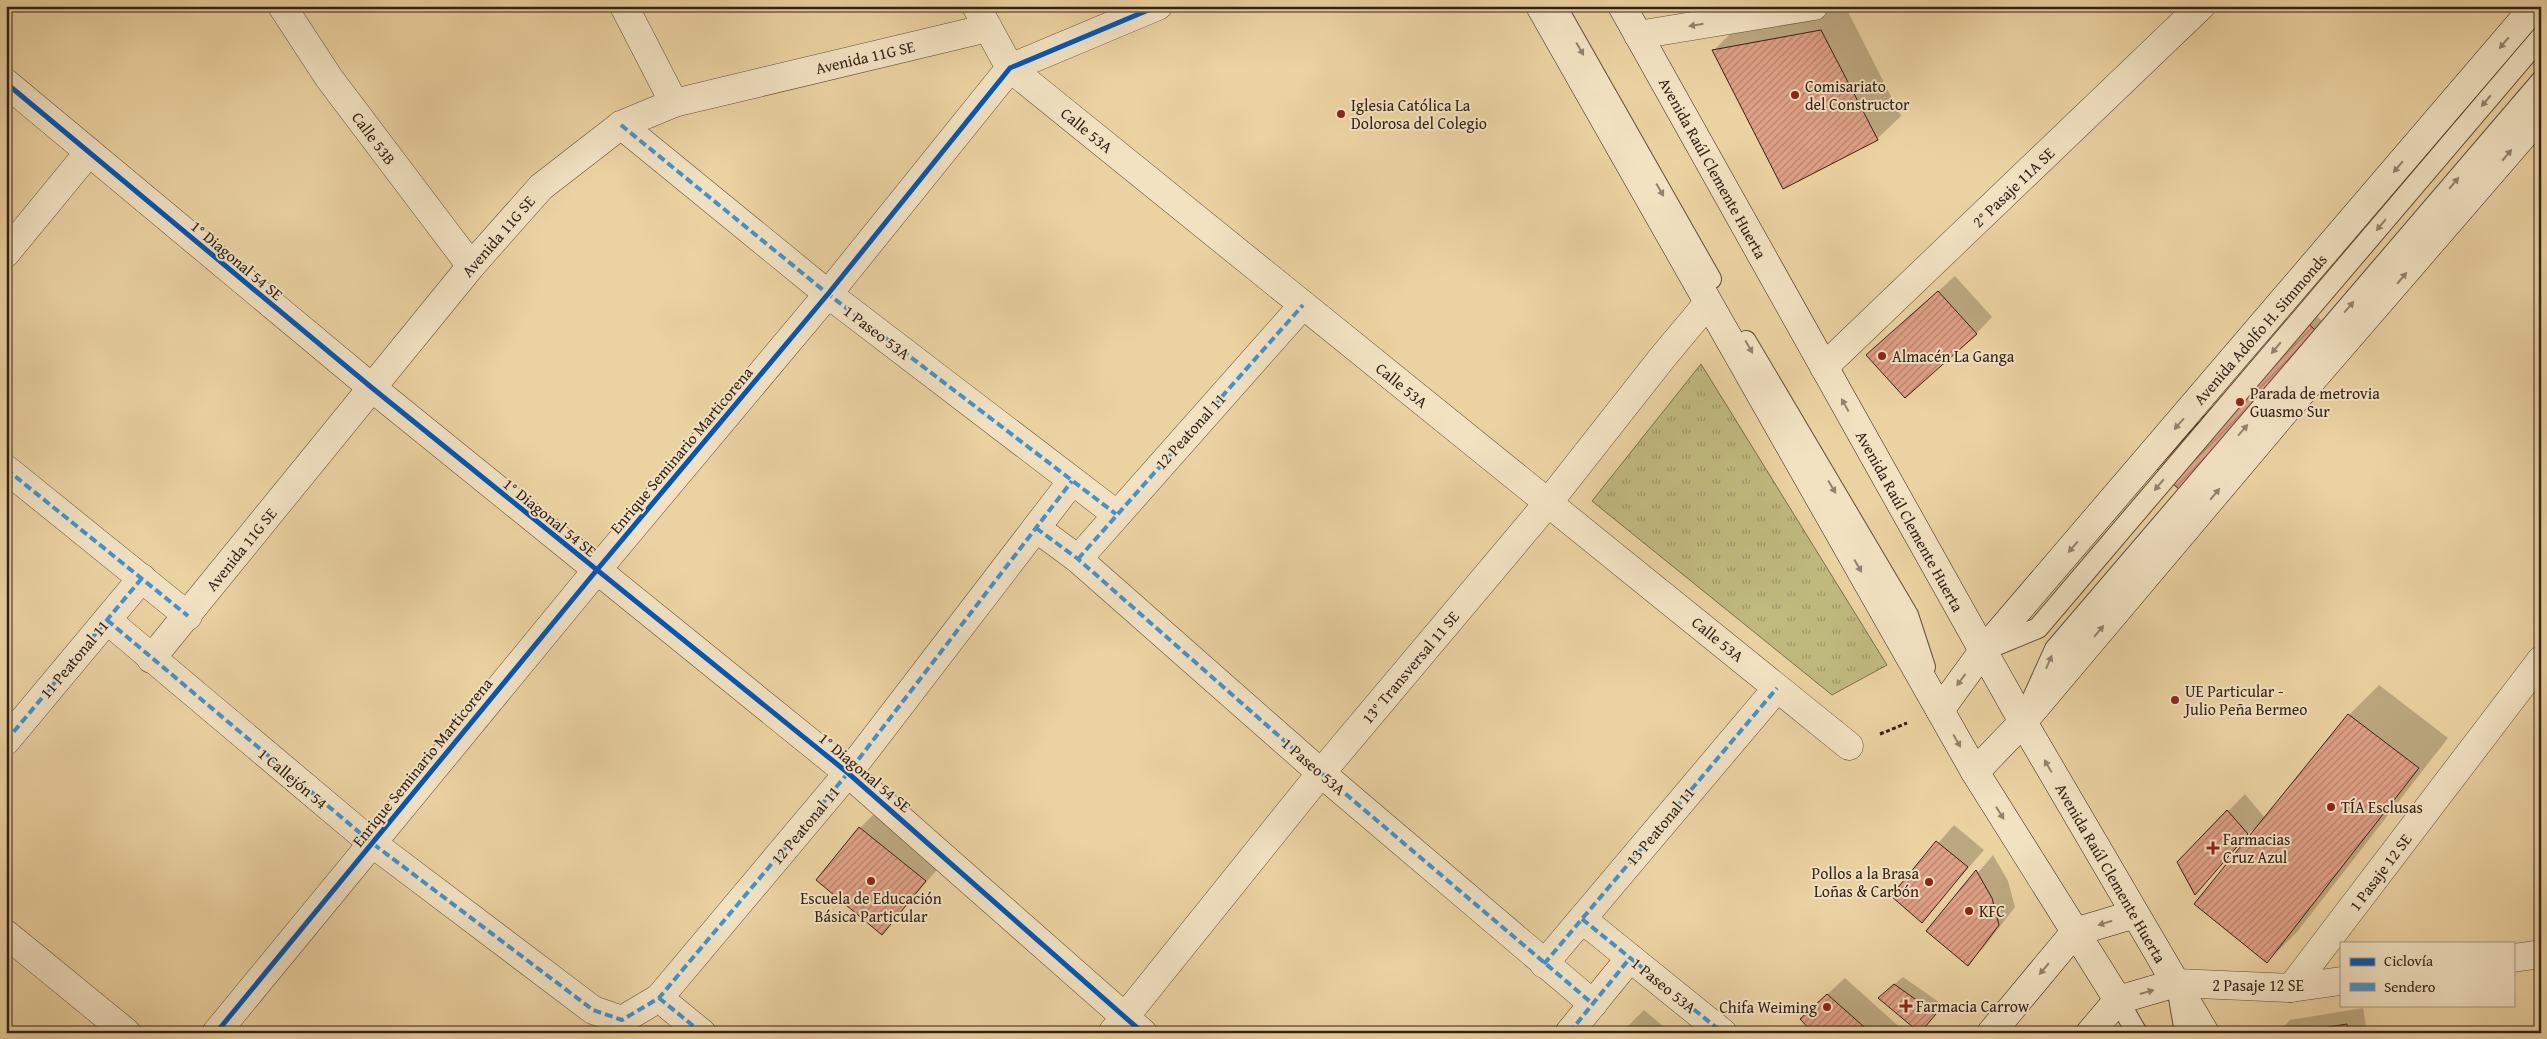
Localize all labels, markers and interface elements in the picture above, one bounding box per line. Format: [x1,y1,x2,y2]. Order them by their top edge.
one-way arrow [1688,22,1704,30]
street label: Avenida 11G SE [813,34,917,80]
one-way arrow [2498,37,2509,50]
one-way arrow [1576,42,1585,55]
street label: Avenida Raúl Clemente Huerta [1653,73,1773,263]
place label: Comisariato del Constructor [1805,74,1910,116]
marker: Comisariato del Constructor [1789,89,1801,101]
place label: Iglesia Católica La Dolorosa del Colegio [1351,93,1487,135]
one-way arrow [2481,95,2492,108]
street label: Calle 53A [1056,101,1119,159]
street label: Calle 53B [346,107,402,169]
marker: Iglesia Católica La Dolorosa del Colegio [1335,108,1347,120]
street label: 2° Pasaje 11A SE [1966,141,2060,233]
one-way arrow [2501,149,2513,161]
one-way arrow [2393,160,2404,173]
one-way arrow [2448,177,2459,189]
one-way arrow [1656,183,1665,197]
street label: Avenida 11G SE [456,190,540,282]
street label: 1° Diagonal 54 SE [186,214,288,306]
one-way arrow [2375,218,2387,230]
street label: Avenida Adolfo H. Simmonds [2188,248,2332,410]
one-way arrow [2396,272,2407,285]
street label: 1 Paseo 53A [839,299,916,365]
one-way arrow [2343,300,2354,313]
one-way arrow [1745,339,1753,354]
one-way arrow [2270,342,2281,355]
place label: Almacén La Ganga [1892,344,2015,368]
marker: Almacén La Ganga [1876,350,1888,362]
street label: Calle 53A [1371,356,1434,414]
street label: Enrique Seminario Marticorena [604,361,758,539]
place label: Parada de metrovia Guasmo Sur [2250,381,2380,423]
street label: 12 Peatonal 11 [1149,387,1231,475]
marker: Parada de metrovia Guasmo Sur [2234,396,2246,408]
one-way arrow [1841,398,1850,411]
one-way arrow [2173,417,2185,429]
one-way arrow [2237,424,2248,437]
street label: Avenida Raúl Clemente Huerta [1850,426,1970,616]
street label: 1° Diagonal 54 SE [498,472,602,562]
one-way arrow [2153,479,2164,492]
one-way arrow [1827,480,1836,493]
one-way arrow [2209,488,2221,500]
street label: Avenida 11G SE [200,502,282,596]
one-way arrow [2067,540,2078,553]
one-way arrow [1854,559,1863,572]
street label: 13° Transversal 11 SE [1355,605,1465,729]
street label: Calle 53A [1687,610,1750,668]
street label: 11 Peatonal 11 [34,614,114,704]
one-way arrow [2093,626,2105,638]
one-way arrow [2046,655,2054,669]
street label: Enrique Seminario Marticorena [346,672,498,852]
one-way arrow [1956,673,1966,687]
place label: UE Particular - Julio Peña Bermeo [2183,679,2307,721]
marker: UE Particular - Julio Peña Bermeo [2169,694,2181,706]
street label: 1° Diagonal 54 SE [814,726,916,818]
street label: 1 Paseo 53A [1277,731,1352,801]
one-way arrow [1953,733,1961,748]
street label: 1 Callejón 54 [253,742,333,814]
one-way arrow [2044,760,2053,773]
street label: Avenida Raúl Clemente Huerta [2050,779,2173,968]
street label: 12 Peatonal 11 [765,780,845,870]
street label: 13 Peatonal 11 [1620,781,1700,871]
place label: TÍA Esclusas [2341,795,2423,819]
marker: TÍA Esclusas [2325,801,2337,813]
one-way arrow [1996,806,2005,820]
place label: Farmacias Cruz Azul [2223,827,2290,869]
street label: 1 Pasaje 12 SE [2343,828,2417,916]
marker: Farmacias Cruz Azul [2207,842,2219,854]
place label: Pollos a la Brasa Loñas & Carbón [1812,861,1919,903]
marker: Escuela de Educación Básica Particular [865,875,877,887]
marker: Pollos a la Brasa Loñas & Carbón [1923,876,1935,888]
place label: Escuela de Educación Básica Particular [800,886,942,928]
place label: KFC [1979,899,2005,923]
marker: KFC [1963,905,1975,917]
one-way arrow [2097,919,2112,927]
legend [2340,942,2514,1006]
text: Ciclovía [2384,950,2433,971]
street label: 1 Paseo 53A [1626,951,1702,1019]
one-way arrow [2038,962,2049,975]
street label: 2 Pasaje 12 SE [2212,973,2304,997]
text: Sendero [2384,976,2436,997]
one-way arrow [2139,987,2154,995]
place label: Farmacia Carrow [1916,994,2030,1018]
place label: Chifa Weiming [1719,995,1817,1019]
marker: Farmacia Carrow [1900,1000,1912,1012]
marker: Chifa Weiming [1821,1001,1833,1013]

